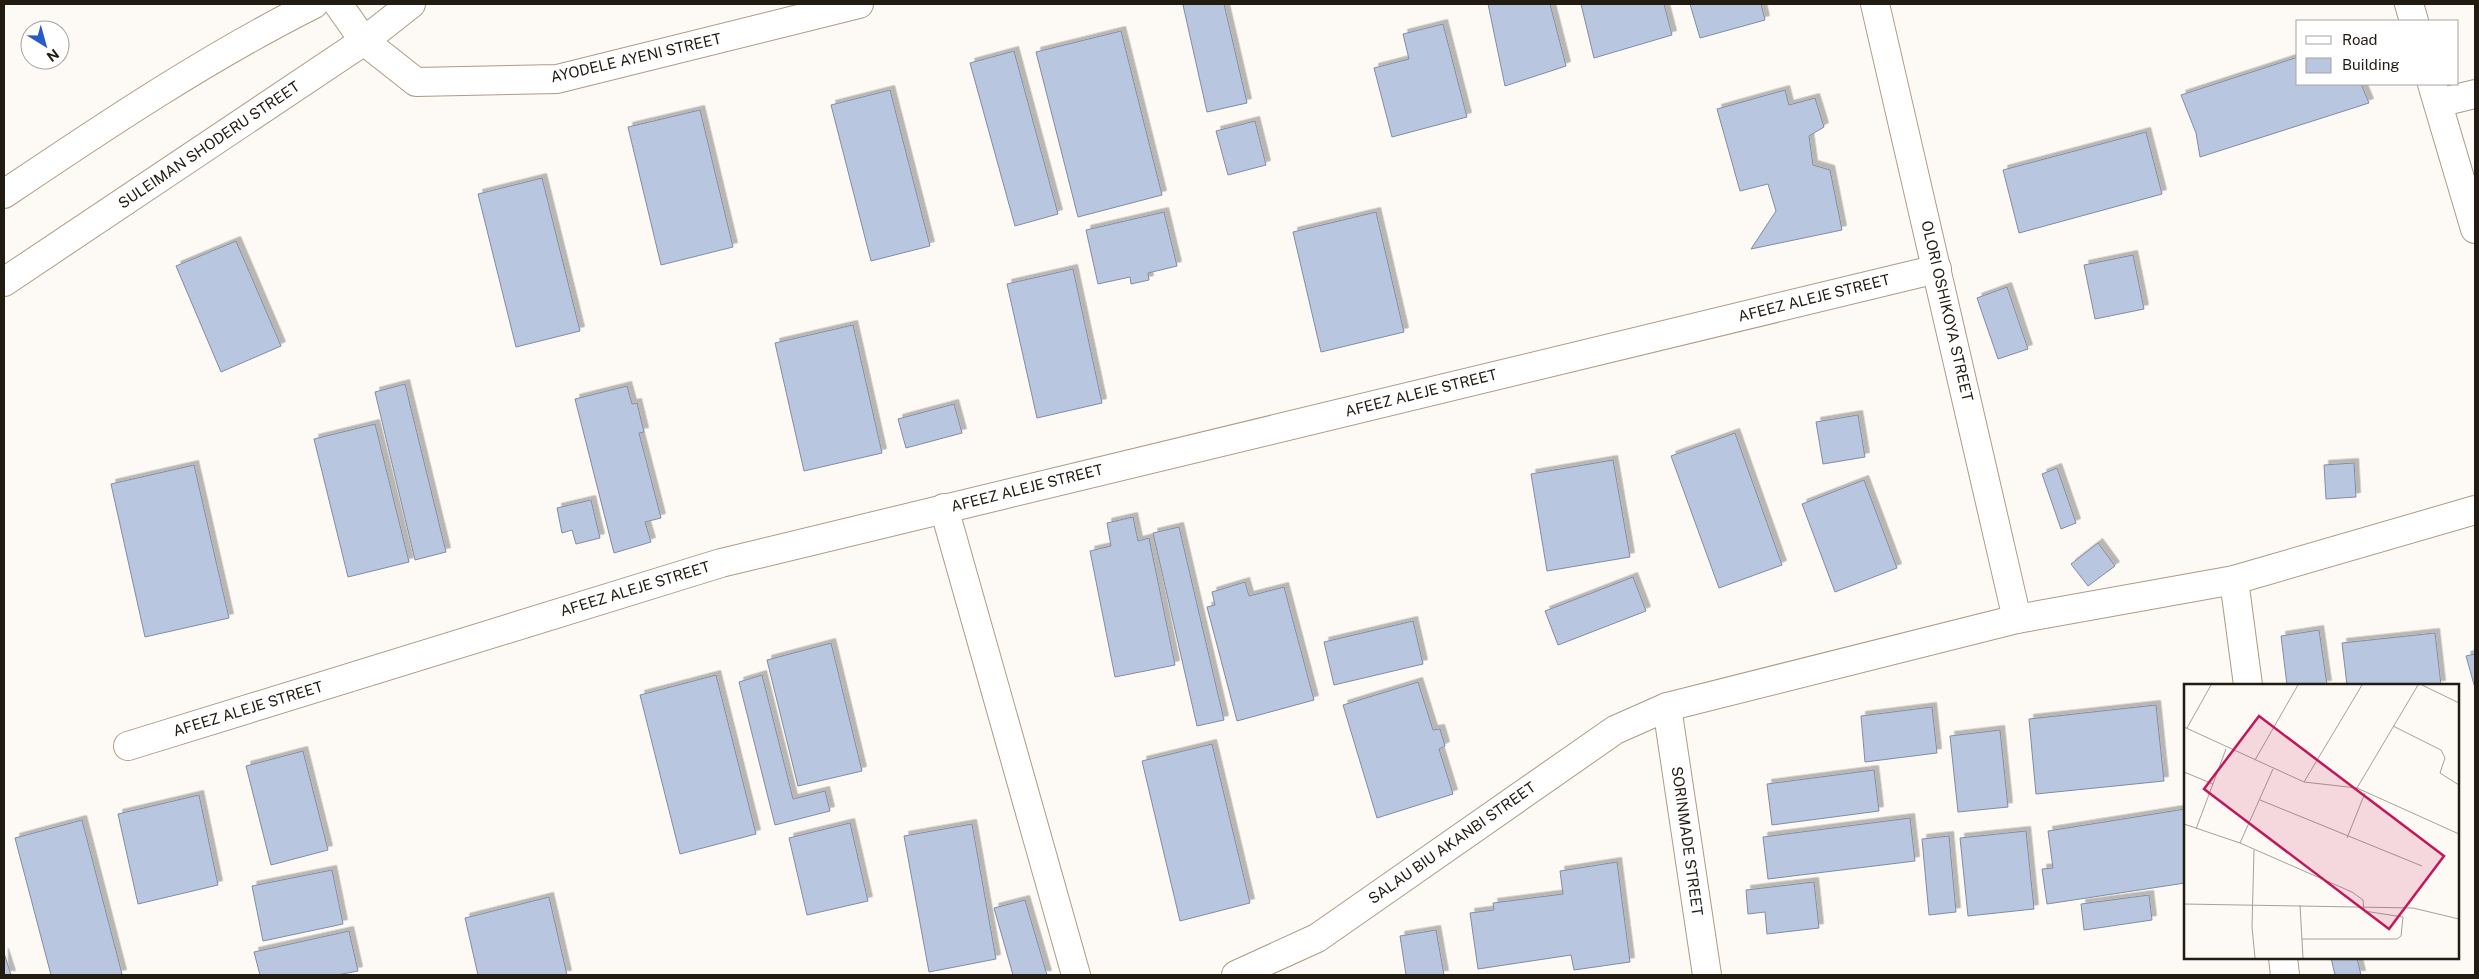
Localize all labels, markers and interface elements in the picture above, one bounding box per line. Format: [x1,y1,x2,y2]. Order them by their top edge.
north arrow [20,20,70,70]
legend [2296,20,2459,85]
street label: AYODELE AYENI STREET [549,30,723,85]
text: Road [2342,31,2378,48]
text: N [44,46,62,65]
text: Building [2342,56,2400,73]
street label: SULEIMAN SHODERU STREET [115,77,303,212]
street label: OLORI OSHIKOYA STREET [1918,219,1977,403]
street label: AFEEZ ALEJE STREET [1736,270,1892,325]
street label: AFEEZ ALEJE STREET [1343,365,1499,420]
street label: AFEEZ ALEJE STREET [949,460,1105,515]
street label: AFEEZ ALEJE STREET [558,558,712,619]
street label: AFEEZ ALEJE STREET [171,678,325,739]
inset map [2184,684,2459,959]
street label: SORINMADE STREET [1669,765,1706,917]
street label: SALAU BIU AKANBI STREET [1365,778,1539,907]

